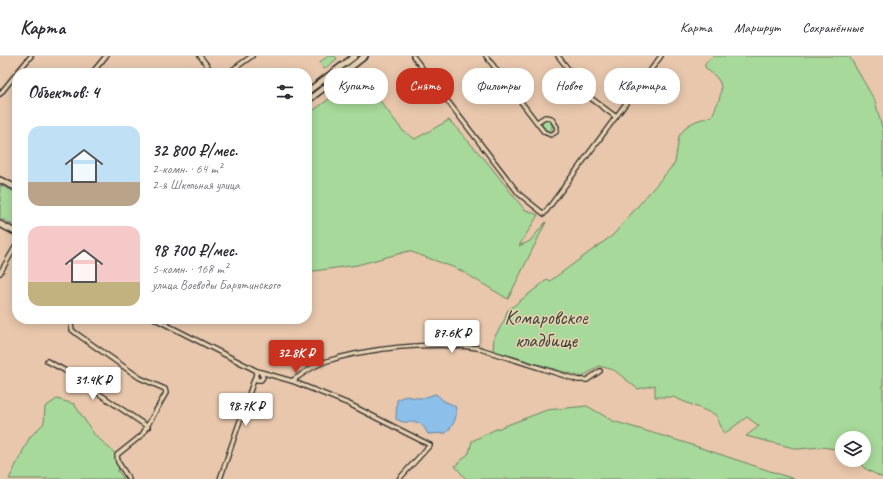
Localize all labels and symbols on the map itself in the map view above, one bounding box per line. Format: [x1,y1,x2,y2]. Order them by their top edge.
park label: Комаровское кладбище [504,305,589,353]
pin: 87.6K ₽ [415,320,489,354]
pin: 32.8K ₽ [259,340,333,374]
pin: 31.4K ₽ [56,367,130,401]
pin: 98.7K ₽ [209,393,283,427]

